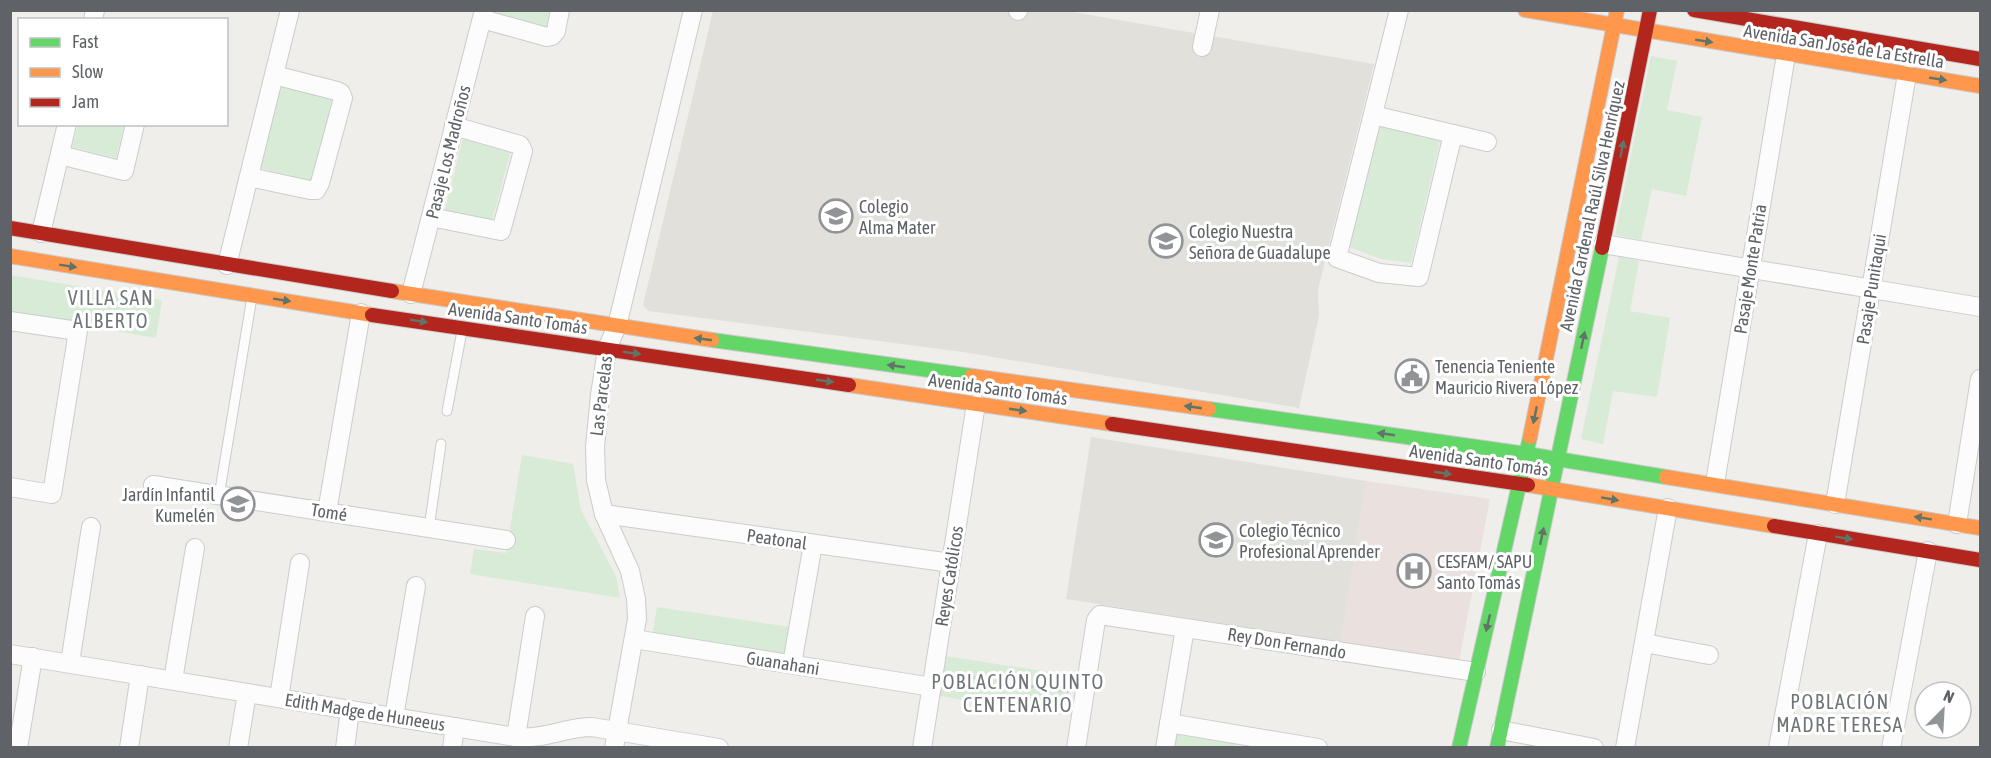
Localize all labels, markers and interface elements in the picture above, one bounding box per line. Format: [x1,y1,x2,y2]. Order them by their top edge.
legend [18,18,228,126]
street label: Avenida San José de La Estrella [1742,20,1946,72]
text: Fast [72,31,99,52]
one-way arrow [1694,37,1713,46]
text: Slow [72,61,103,82]
one-way arrow [1928,75,1947,84]
street label: Avenida Cardenal Raúl Silva Henríquez [1555,78,1629,333]
street label: Pasaje Los Madroños [421,83,475,221]
text: Jam [72,91,99,112]
one-way arrow [1618,139,1627,158]
place label: Colegio Alma Mater [859,196,936,238]
school or university icon: Colegio Alma Mater [818,198,854,234]
street label: Pasaje Monte Patria [1729,203,1771,335]
place label: Colegio Nuestra Señora de Guadalupe [1189,221,1331,263]
school or university icon: Colegio Nuestra Señora de Guadalupe [1148,223,1184,259]
street label: Pasaje Punitaqui [1852,232,1890,346]
one-way arrow [59,261,78,270]
district label: VILLA SAN ALBERTO [68,286,154,332]
one-way arrow [272,296,291,305]
street label: Avenida Santo Tomás [447,298,589,338]
one-way arrow [409,317,428,326]
one-way arrow [1579,330,1588,349]
one-way arrow [693,334,712,343]
one-way arrow [623,349,642,358]
street label: Las Parcelas [586,355,616,437]
place label: Tenencia Teniente Mauricio Rivera López [1435,356,1579,398]
public building icon: Tenencia Teniente Mauricio Rivera López [1394,358,1430,394]
one-way arrow [886,361,905,370]
street label: Avenida Santo Tomás [927,369,1069,409]
one-way arrow [816,377,835,386]
one-way arrow [1183,403,1202,412]
one-way arrow [1009,405,1028,414]
one-way arrow [1530,406,1539,425]
one-way arrow [1377,430,1396,439]
street label: Avenida Santo Tomás [1408,440,1550,480]
one-way arrow [1434,468,1453,477]
place label: Jardín Infantil Kumelén [122,484,215,526]
school or university icon: Jardín Infantil Kumelén [220,486,256,522]
one-way arrow [1600,494,1619,503]
street label: Tomé [309,499,349,525]
one-way arrow [1913,513,1932,522]
place label: Colegio Técnico Profesional Aprender [1239,520,1380,562]
school or university icon: Colegio Técnico Profesional Aprender [1198,522,1234,558]
street label: Peatonal [746,524,809,554]
street label: Reyes Católicos [931,524,967,628]
one-way arrow [1538,527,1547,546]
one-way arrow [1834,534,1853,543]
place label: CESFAM/ SAPU Santo Tomás [1437,551,1532,593]
hospital icon: CESFAM/ SAPU Santo Tomás [1396,553,1432,589]
one-way arrow [1483,613,1492,632]
street label: Rey Don Fernando [1226,623,1348,663]
street label: Guanahani [745,647,821,679]
district label: POBLACIÓN QUINTO CENTENARIO [931,670,1105,716]
north arrow [1913,680,1973,740]
text: N [1941,686,1957,706]
street label: Edith Madge de Huneeus [283,689,447,735]
district label: POBLACIÓN MADRE TERESA [1776,690,1904,736]

